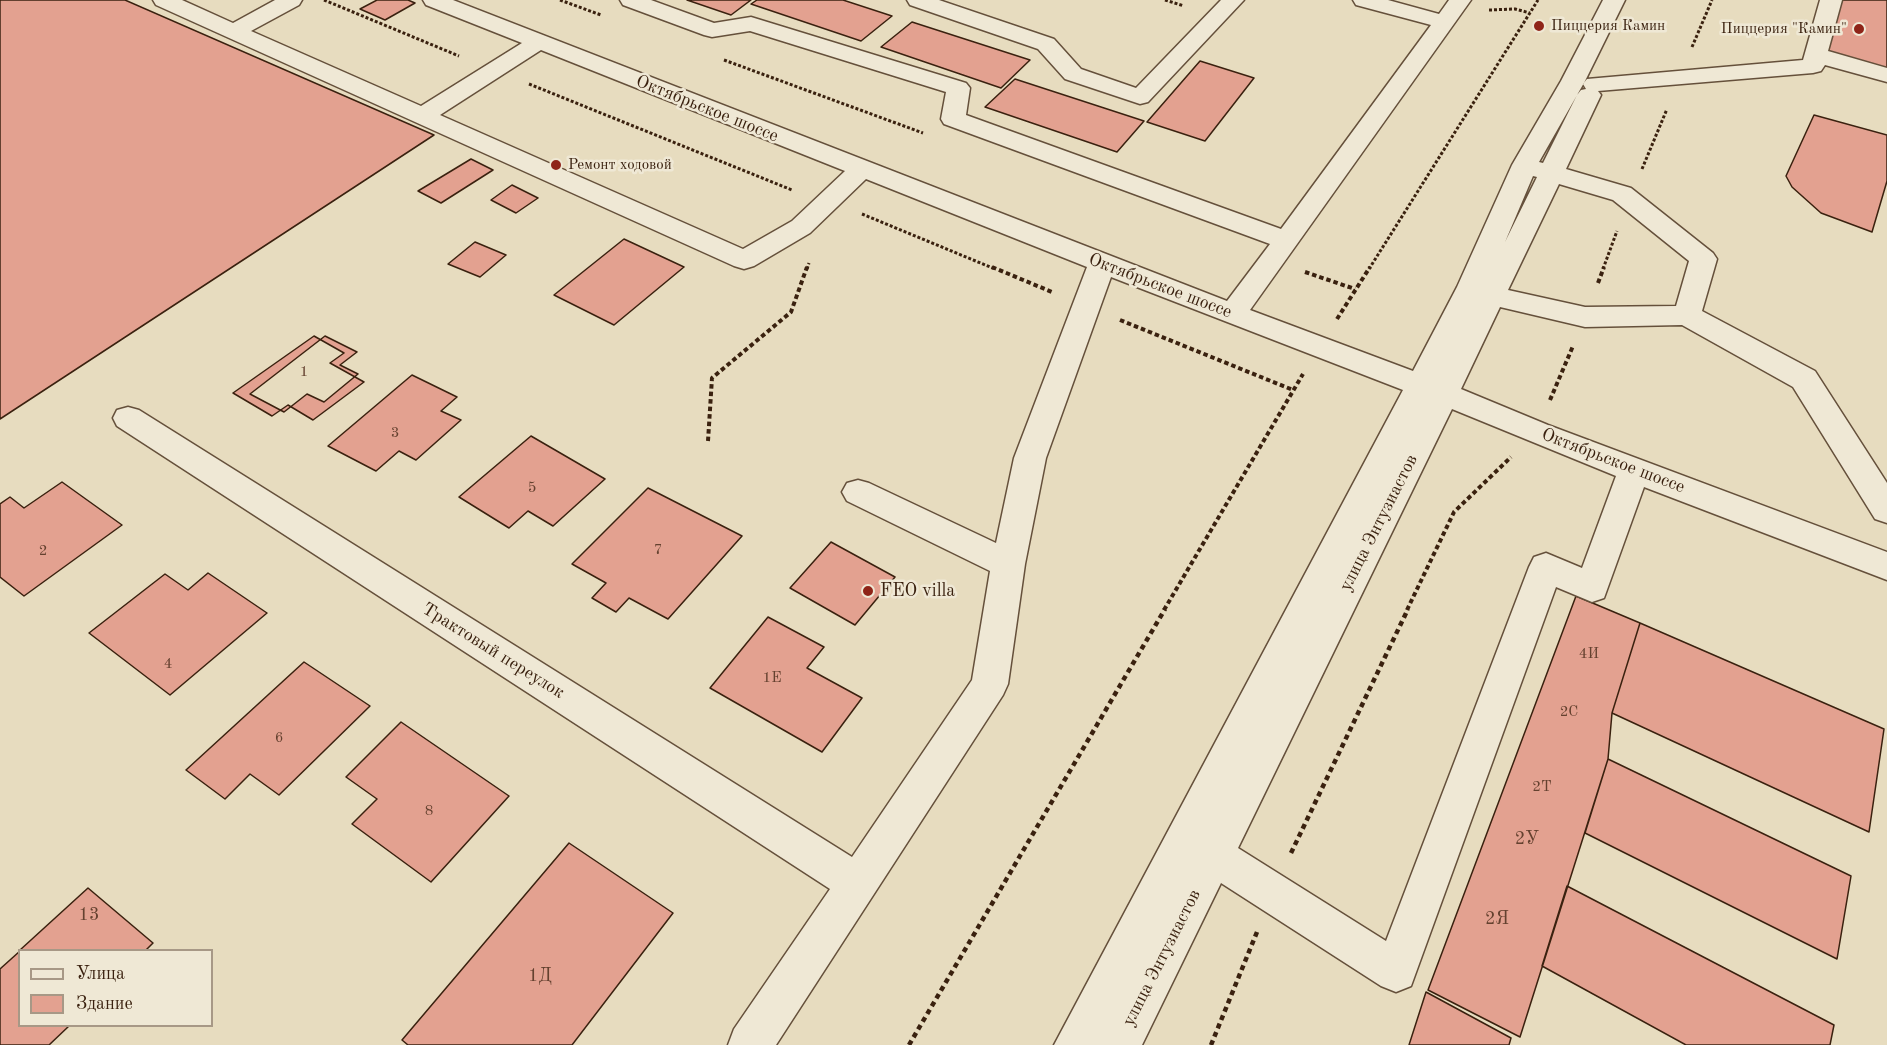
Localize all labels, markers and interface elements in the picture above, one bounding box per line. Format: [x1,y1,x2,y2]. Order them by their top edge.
place label: Пиццерия Камин [1551,17,1665,35]
marker: Пиццерия Камин [1532,19,1546,33]
place label: Пиццерия "Камин" [1721,20,1847,38]
marker: Пиццерия "Камин" [1852,22,1866,36]
street label: Октябрьское шоссе [633,71,781,147]
place label: Ремонт ходовой [568,156,672,174]
marker: Ремонт ходовой [549,158,563,172]
street label: Октябрьское шоссе [1085,249,1235,323]
house number: 1 [300,363,308,381]
house number: 3 [391,424,399,442]
street label: Октябрьское шоссе [1538,424,1688,498]
street label: улица Энтузиастов [1335,451,1423,595]
house number: 5 [528,479,536,497]
house number: 7 [654,541,662,559]
house number: 2 [39,542,47,560]
place label: FEO villa [880,580,955,602]
marker: FEO villa [861,584,875,598]
street label: Трактовый переулок [418,598,568,704]
house number: 4И [1579,645,1599,663]
house number: 4 [164,655,172,673]
house number: 1Е [762,669,782,687]
house number: 2С [1560,703,1578,721]
house number: 6 [275,729,283,747]
house number: 2Т [1532,778,1552,796]
house number: 8 [425,802,433,820]
house number: 2У [1515,828,1539,850]
street label: улица Энтузиастов [1118,886,1206,1030]
house number: 13 [79,904,99,926]
house number: 2Я [1485,908,1509,930]
legend [18,949,213,1027]
text: Улица [76,965,125,983]
house number: 1Д [528,965,552,987]
text: Здание [76,995,133,1013]

